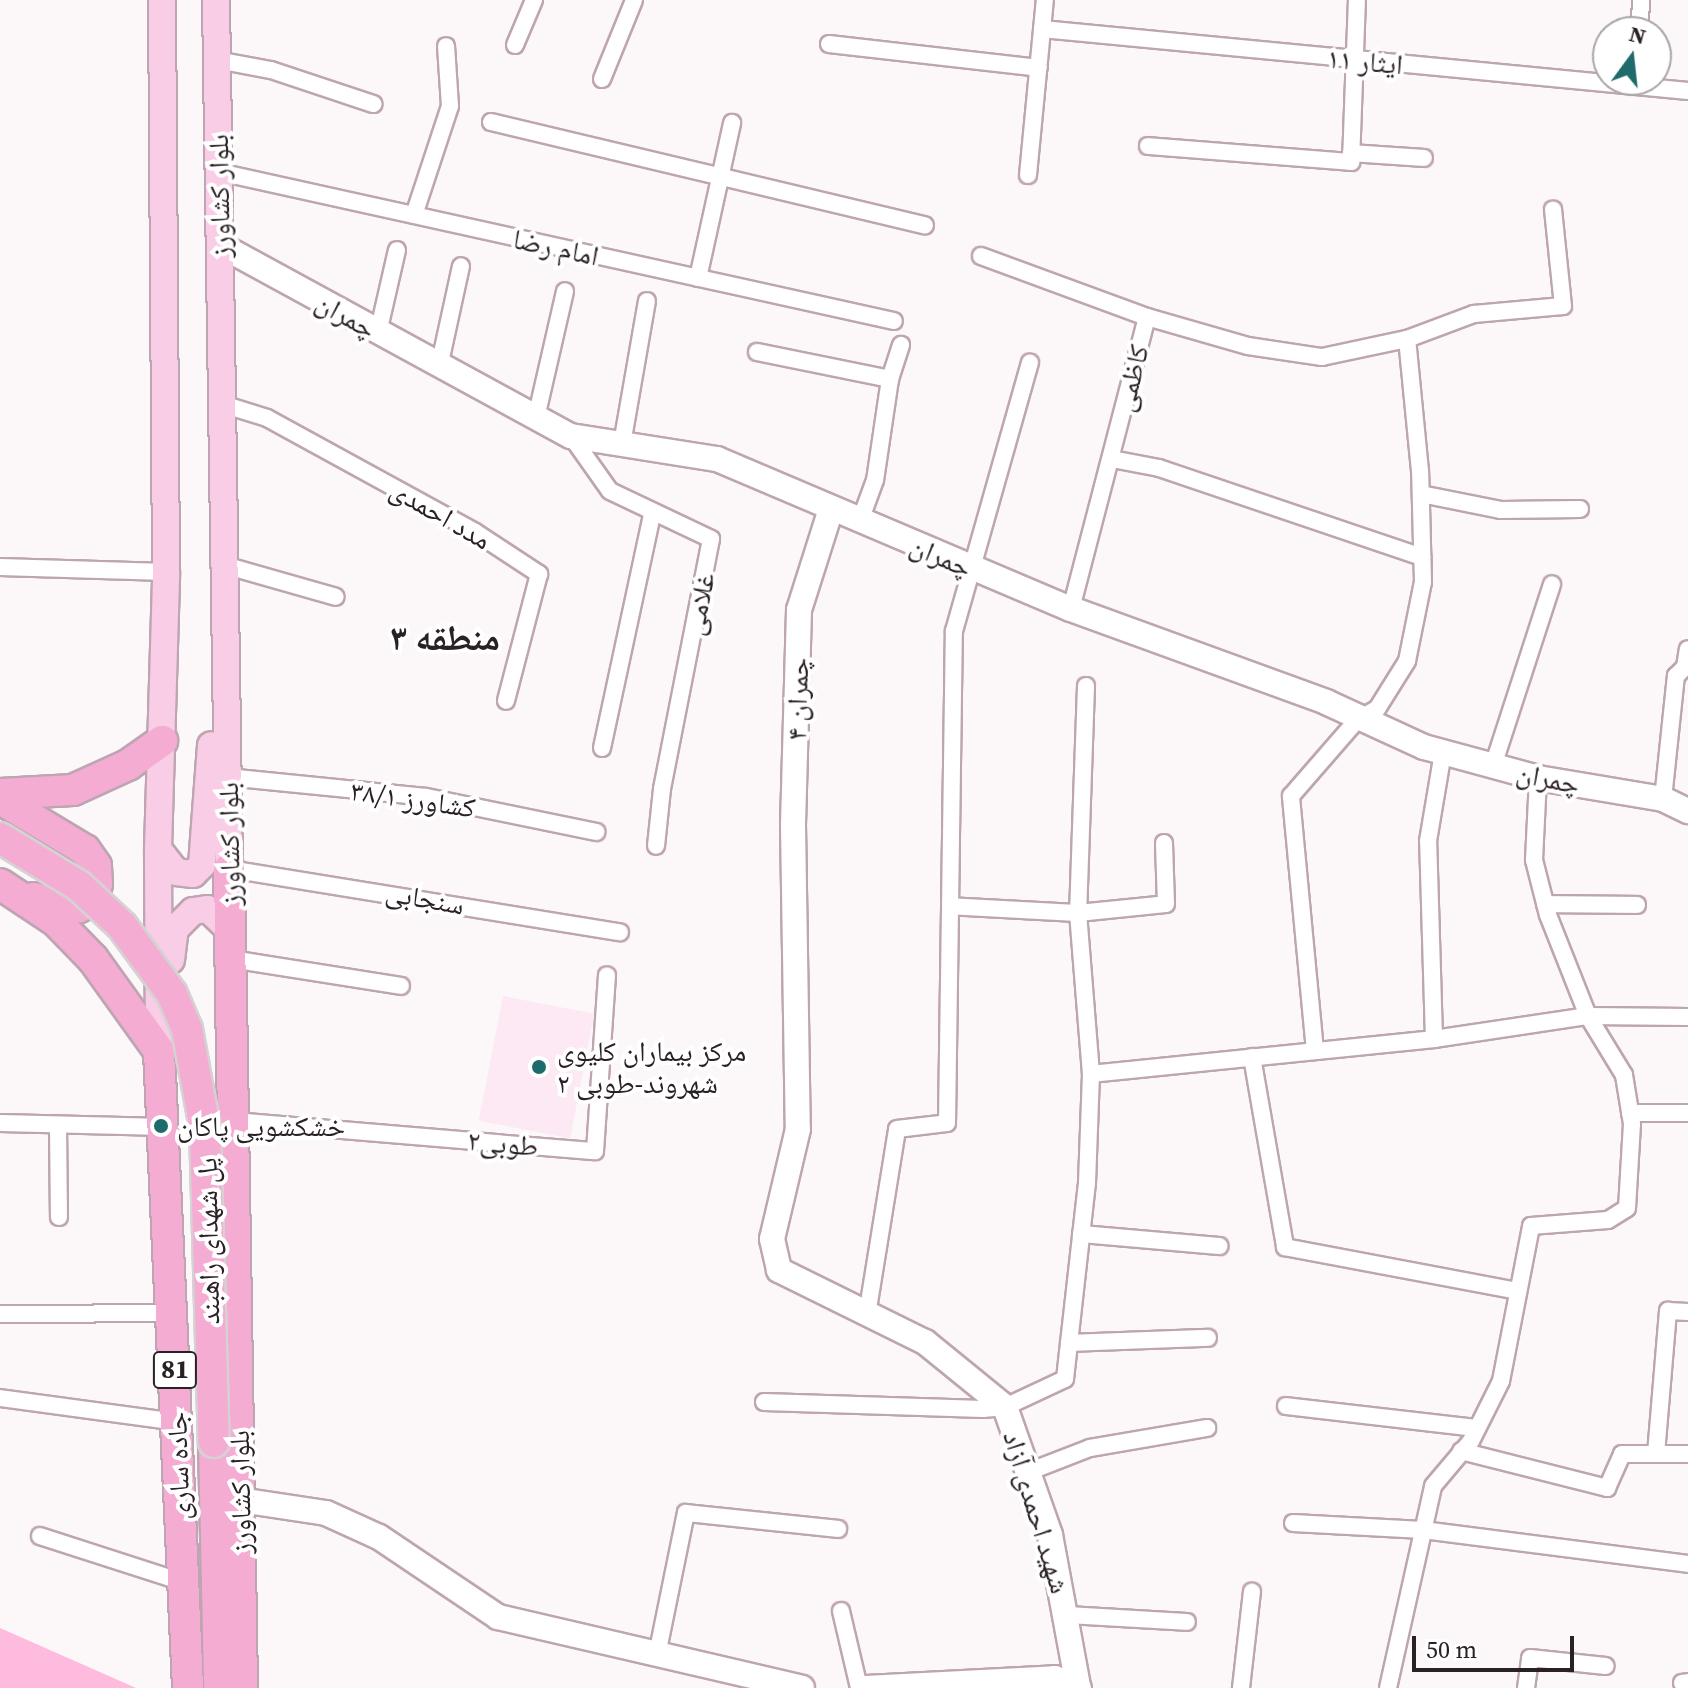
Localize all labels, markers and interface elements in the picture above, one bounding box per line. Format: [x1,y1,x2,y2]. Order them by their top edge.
north arrow [1592,16,1672,96]
text: N [1626,18,1649,51]
street label: ایثار ۱۱ [1326,41,1404,81]
street label: بلوار کشاورز [201,134,237,258]
street label: امام رضا [510,222,602,272]
street label: چمران [310,285,382,345]
street label: کاظمی [1106,341,1156,415]
street label: مدد احمدی [385,472,497,556]
street label: چمران [905,528,977,584]
street label: غلامی [676,570,722,638]
district label: منطقه ۳ [390,616,500,660]
street label: چمران ۴ [779,657,815,741]
street label: چمران [1514,755,1582,801]
street label: کشاورز ۳۸/۱ [349,774,477,824]
street label: بلوار کشاورز [211,782,247,906]
street label: سنجابی [383,875,467,921]
place label: مرکز بیماران کلیوی شهروند-طوبی ۲ [557,1034,746,1100]
marker: مرکز بیماران کلیوی شهروند-طوبی ۲ [528,1056,550,1078]
place label: خشکشویی پاکان [177,1109,345,1143]
marker: خشکشویی پاکان [152,1117,170,1135]
street label: طوبی۲ [466,1123,540,1163]
street label: پل شهدای راهبند [190,1157,226,1325]
road number: 81 [151,1348,199,1392]
street label: جاده ساری [159,1411,197,1521]
street label: شهید احمدی آزاد [996,1427,1078,1597]
street label: بلوار کشاورز [222,1430,258,1554]
scale bar [1416,1620,1578,1670]
text: 50 m [1426,1633,1477,1666]

